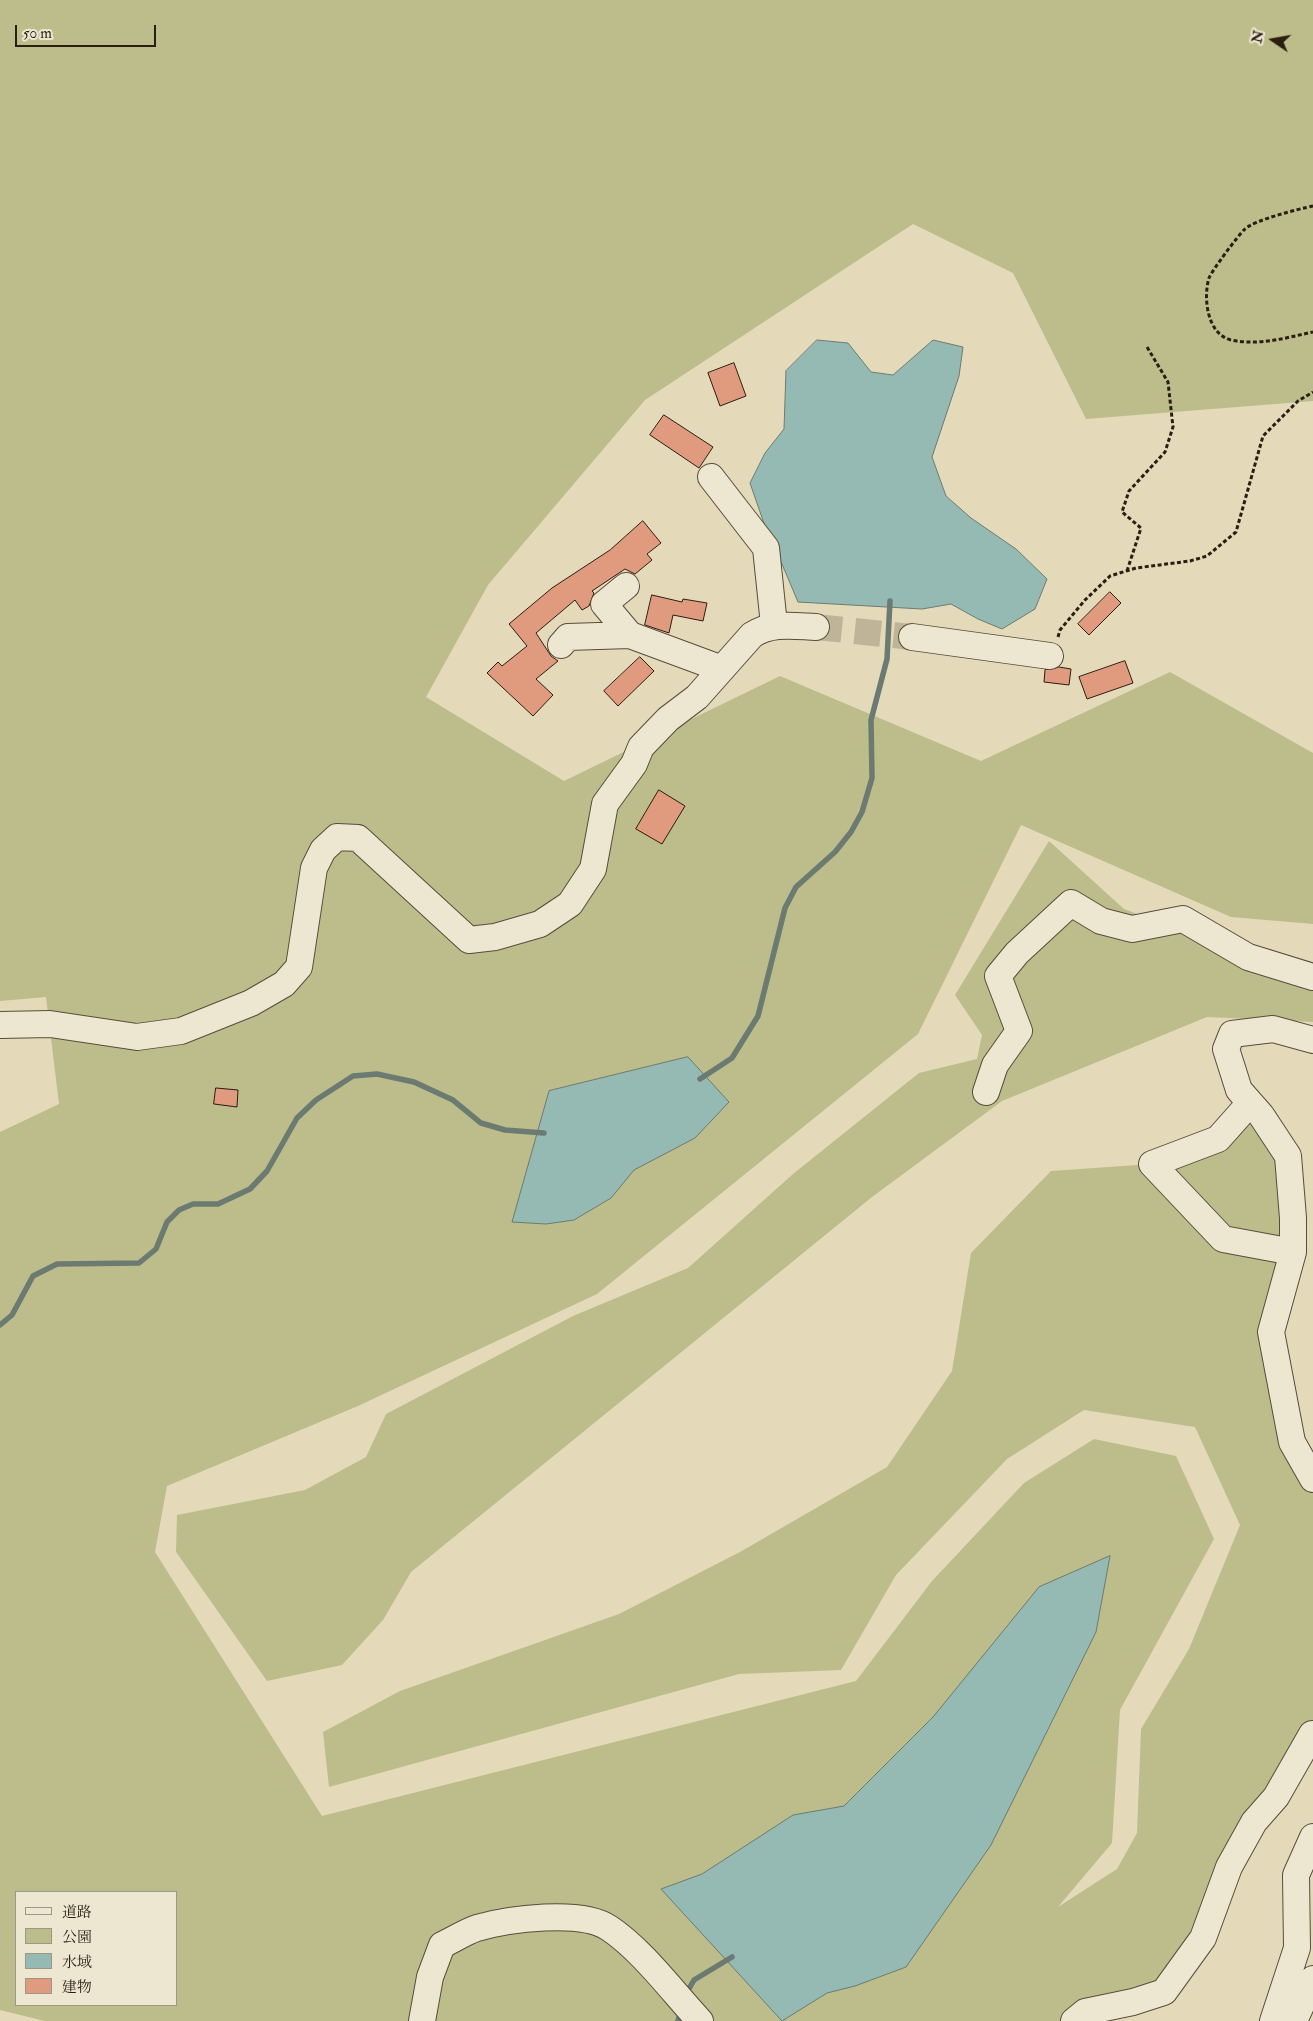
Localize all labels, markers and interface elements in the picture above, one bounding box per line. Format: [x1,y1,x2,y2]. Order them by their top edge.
scale bar [18,15,159,47]
north arrow [1248,15,1298,65]
text: 50 m [23,24,52,43]
text: N [1248,29,1267,45]
legend [15,1891,178,2006]
text: 道路 [62,1903,92,1922]
text: 公園 [62,1928,92,1947]
text: 水域 [62,1953,92,1972]
text: 建物 [62,1978,92,1997]

